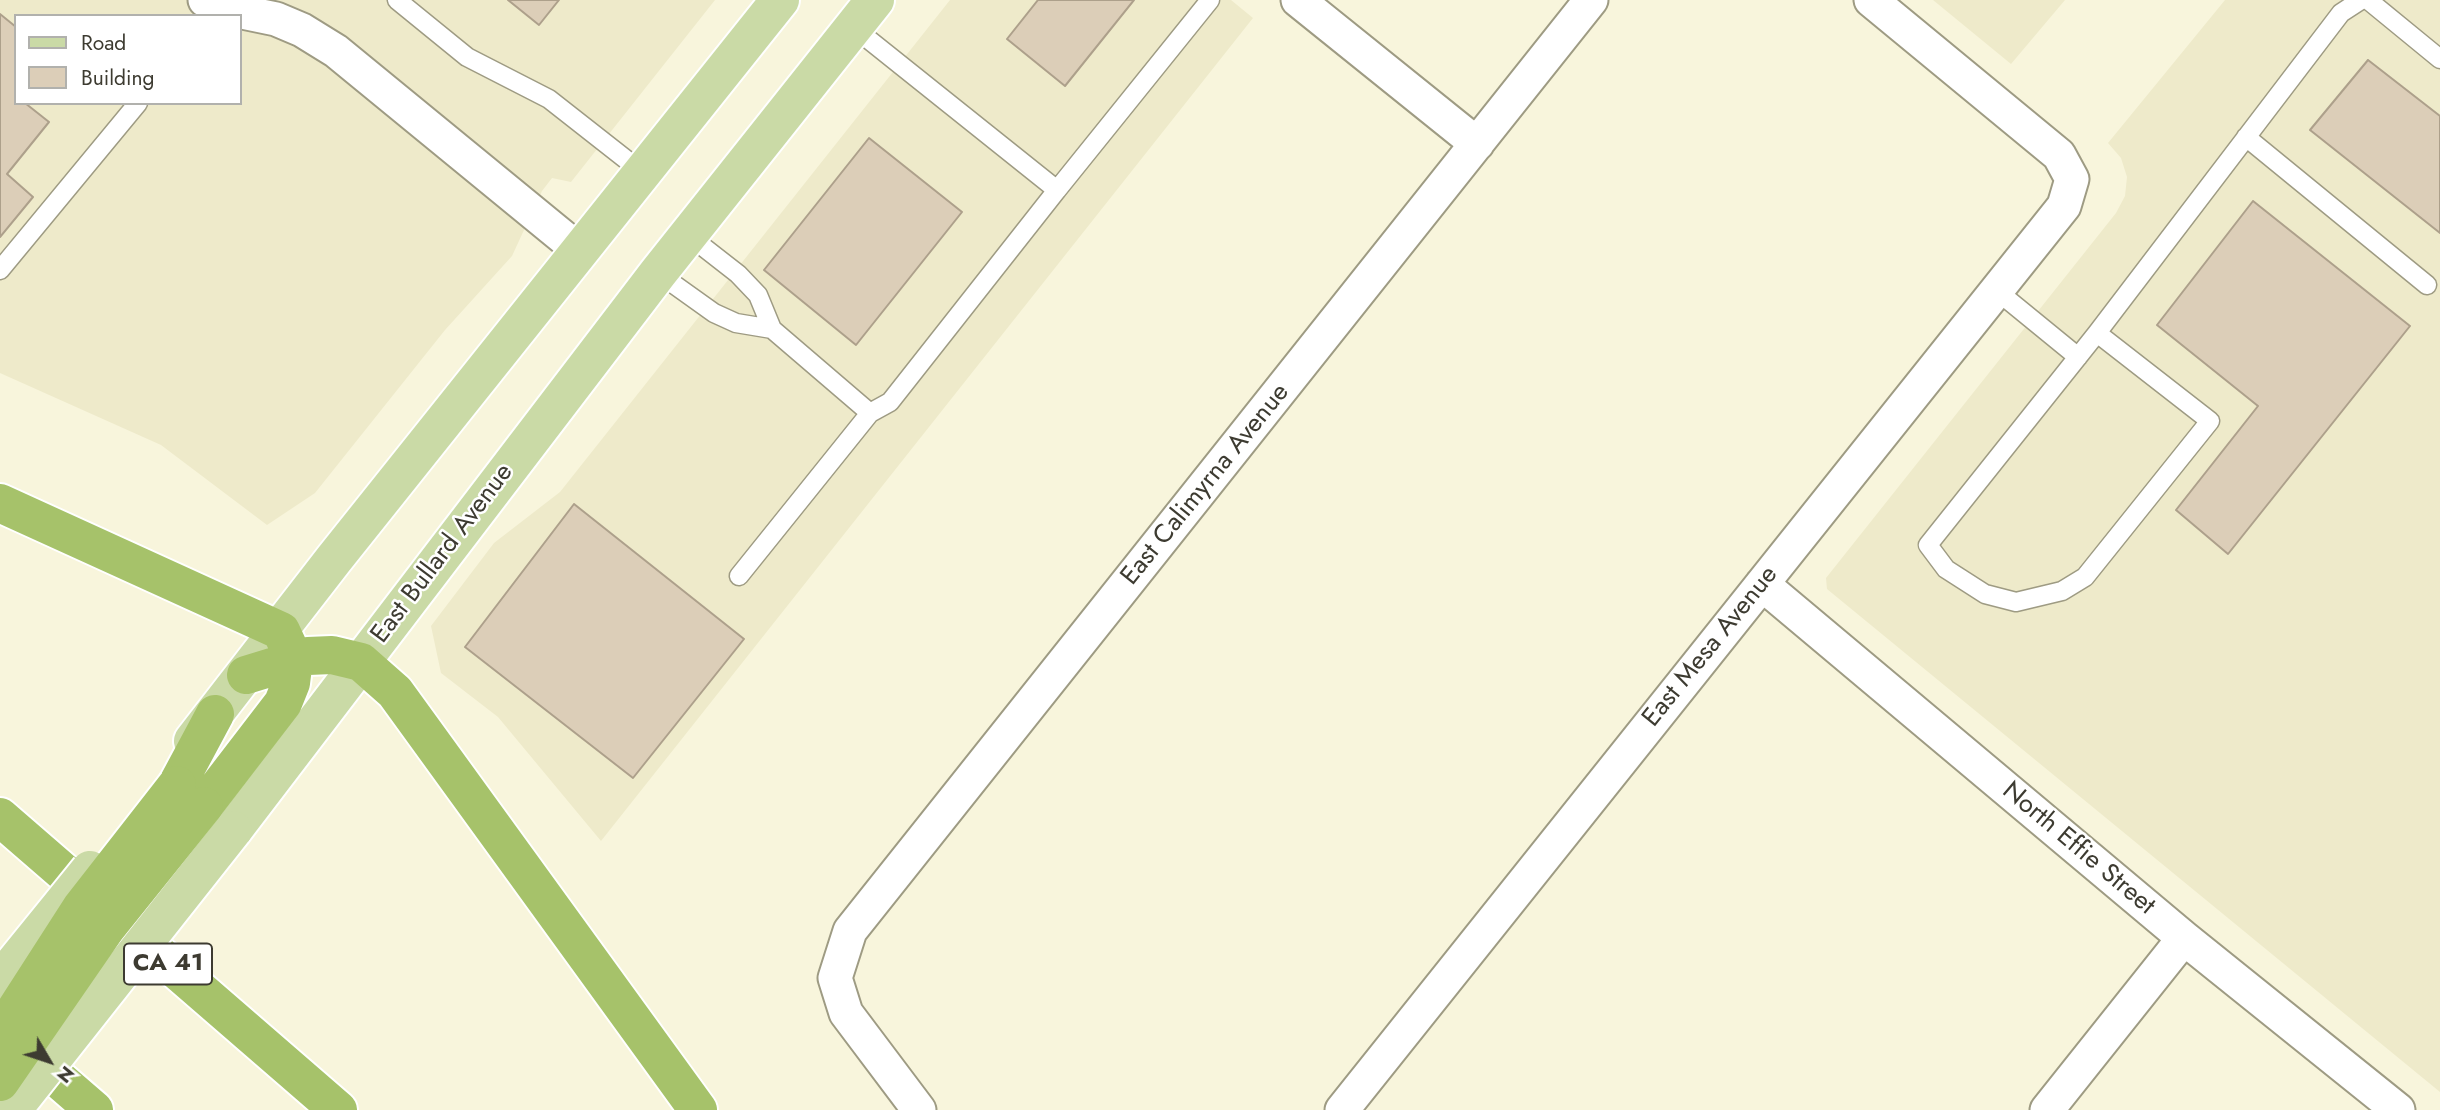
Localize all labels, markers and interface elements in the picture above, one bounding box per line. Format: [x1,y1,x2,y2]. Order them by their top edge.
legend [14,14,242,105]
text: Road [81,28,126,58]
text: Building [81,63,154,93]
street label: East Calimyrna Avenue [1115,378,1297,592]
street label: East Bullard Avenue [365,458,521,650]
street label: East Mesa Avenue [1637,560,1785,734]
street label: North Effie Street [1995,776,2161,922]
road number: CA 41 [124,944,212,984]
north arrow [14,1026,84,1096]
text: N [50,1060,81,1089]

